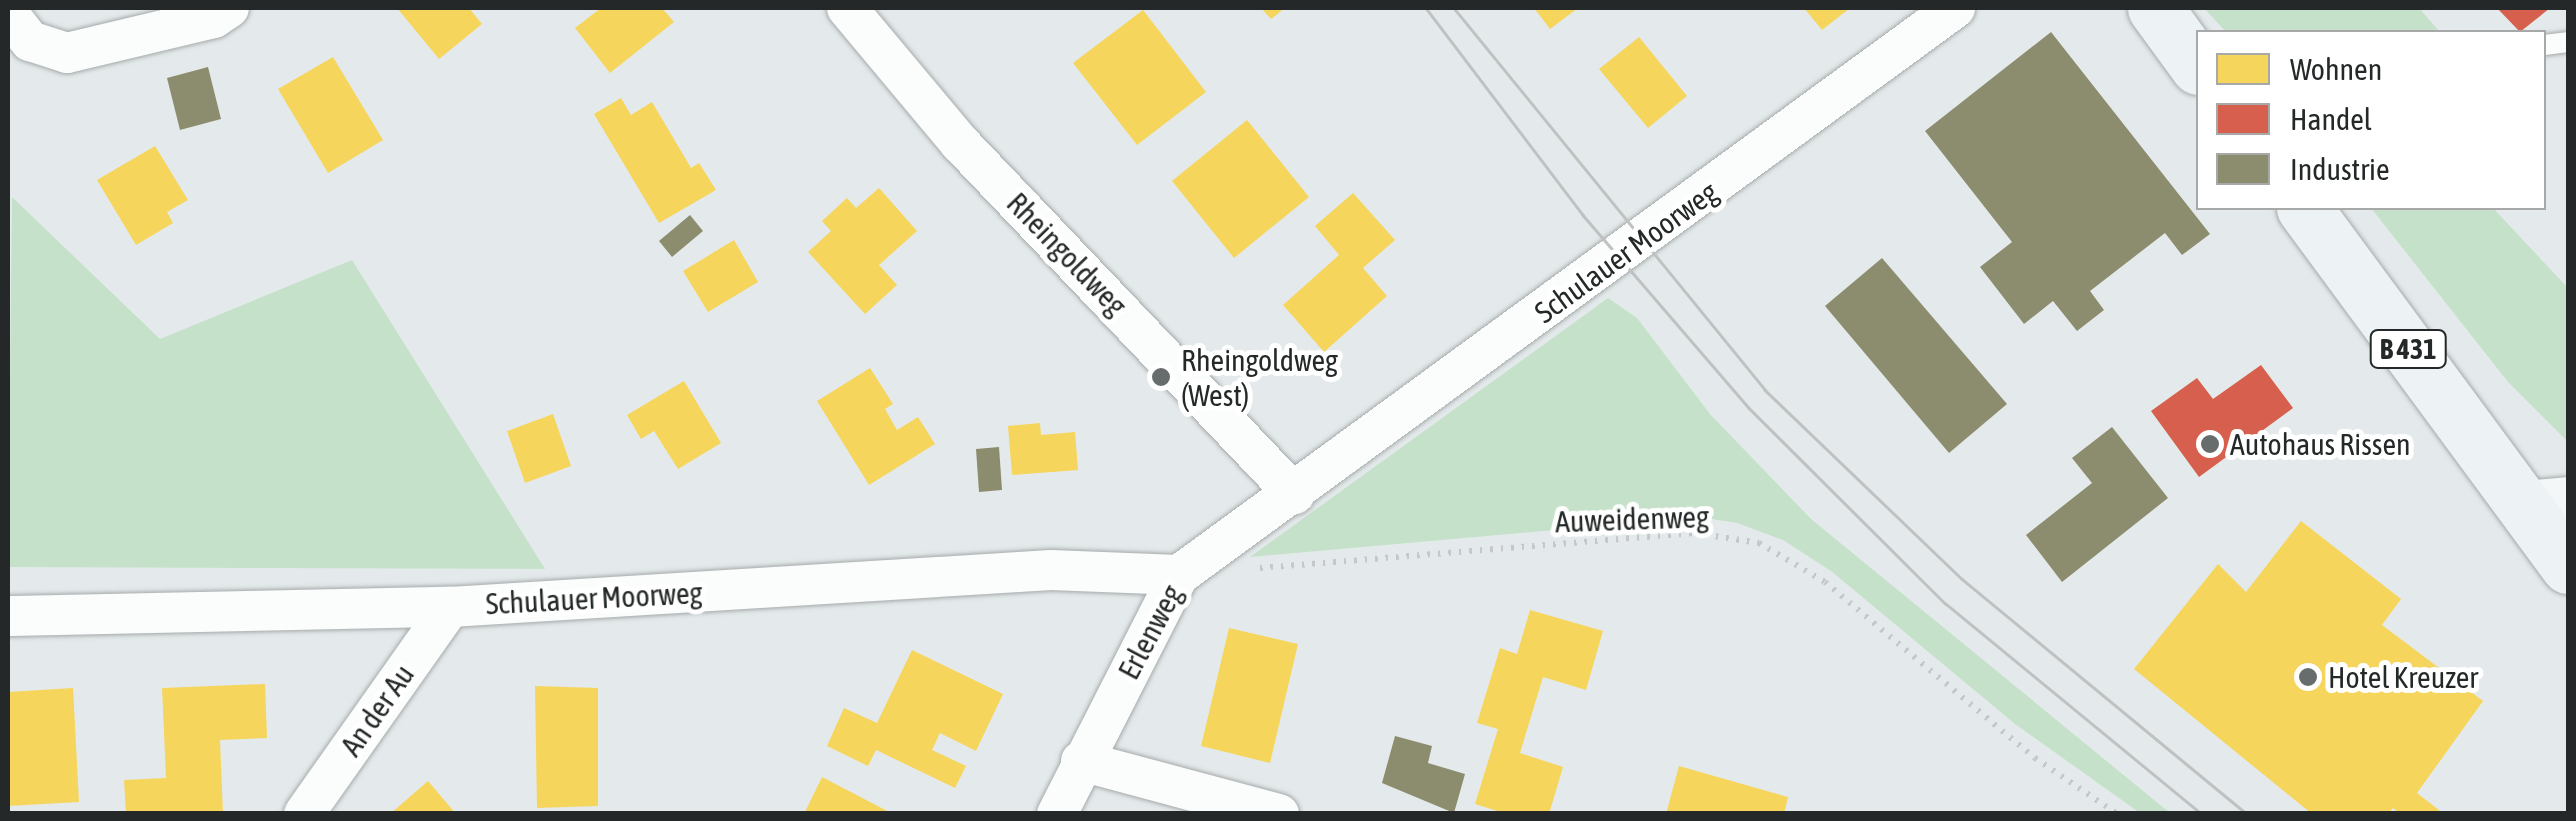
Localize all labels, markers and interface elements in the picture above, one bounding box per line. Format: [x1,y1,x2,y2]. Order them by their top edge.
legend [2196,30,2546,210]
text: Wohnen [2290,52,2382,86]
text: Handel [2290,102,2372,136]
text: Industrie [2290,152,2390,186]
street label: Schulauer Moorweg [1528,174,1724,330]
street label: Rheingoldweg [1000,185,1134,323]
road number: B 431 [2368,326,2448,372]
place label: Rheingoldweg (West) [1181,342,1338,412]
marker: Rheingoldweg (West) [1150,366,1172,388]
place label: Autohaus Rissen [2230,426,2411,462]
marker: Autohaus Rissen [2199,433,2221,455]
street label: Auweidenweg [1554,498,1710,540]
street label: Schulauer Moorweg [485,574,703,622]
street label: Erlenweg [1110,579,1190,685]
street label: An der Au [333,657,421,763]
place label: Hotel Kreuzer [2328,659,2478,695]
marker: Hotel Kreuzer [2297,666,2319,688]

